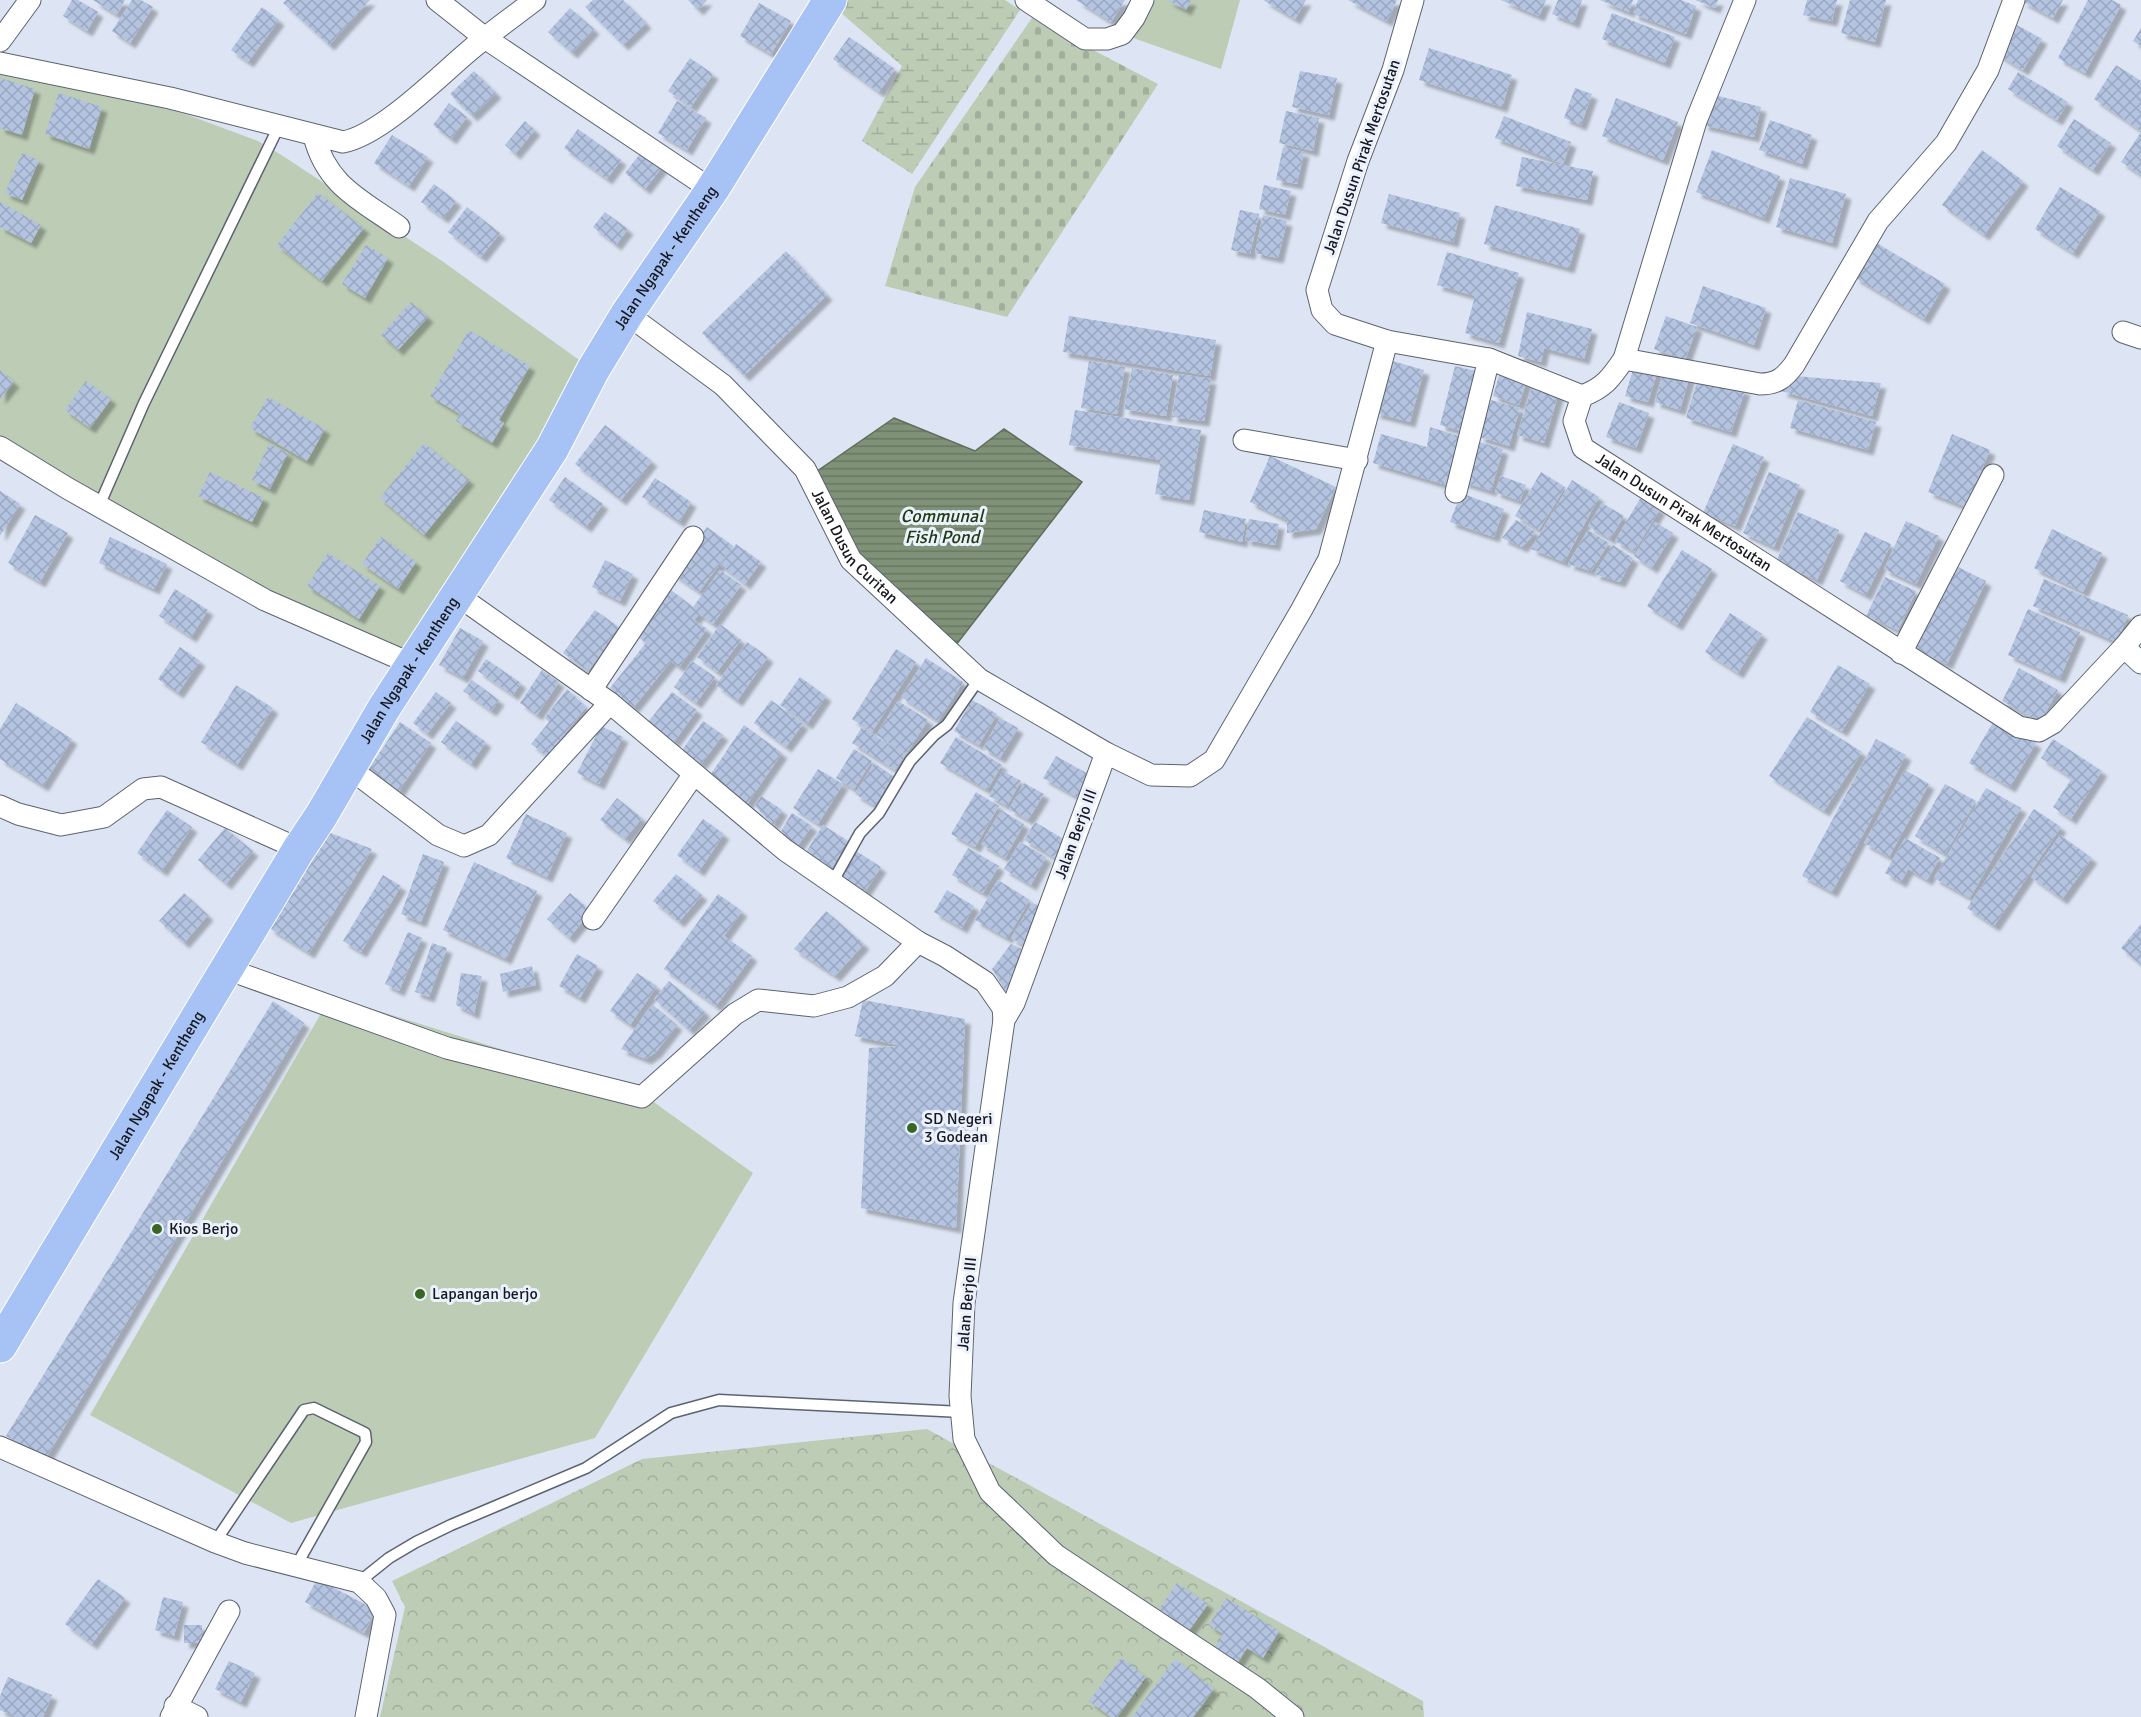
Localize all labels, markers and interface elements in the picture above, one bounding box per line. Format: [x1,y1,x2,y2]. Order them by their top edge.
street label: Jalan Dusun Pirak Mertosutan [1319,57,1405,257]
street label: Jalan Ngapak - Kentheng [610,182,722,334]
street label: Jalan Dusun Pirak Mertosutan [1592,449,1776,576]
street label: Jalan Dusun Curitan [807,486,902,608]
water label: Communal Fish Pond [901,505,985,548]
street label: Jalan Ngapak - Kentheng [355,593,463,747]
street label: Jalan Berjo III [1050,786,1102,882]
street label: Jalan Ngapak - Kentheng [104,1007,209,1164]
place label: SD Negeri 3 Godean [924,1109,993,1147]
marker: SD Negeri 3 Godean [905,1121,919,1135]
place label: Kios Berjo [169,1219,238,1239]
marker: Kios Berjo [150,1222,164,1236]
street label: Jalan Berjo III [953,1256,981,1352]
place label: Lapangan berjo [432,1284,538,1304]
marker: Lapangan berjo [413,1287,427,1301]

